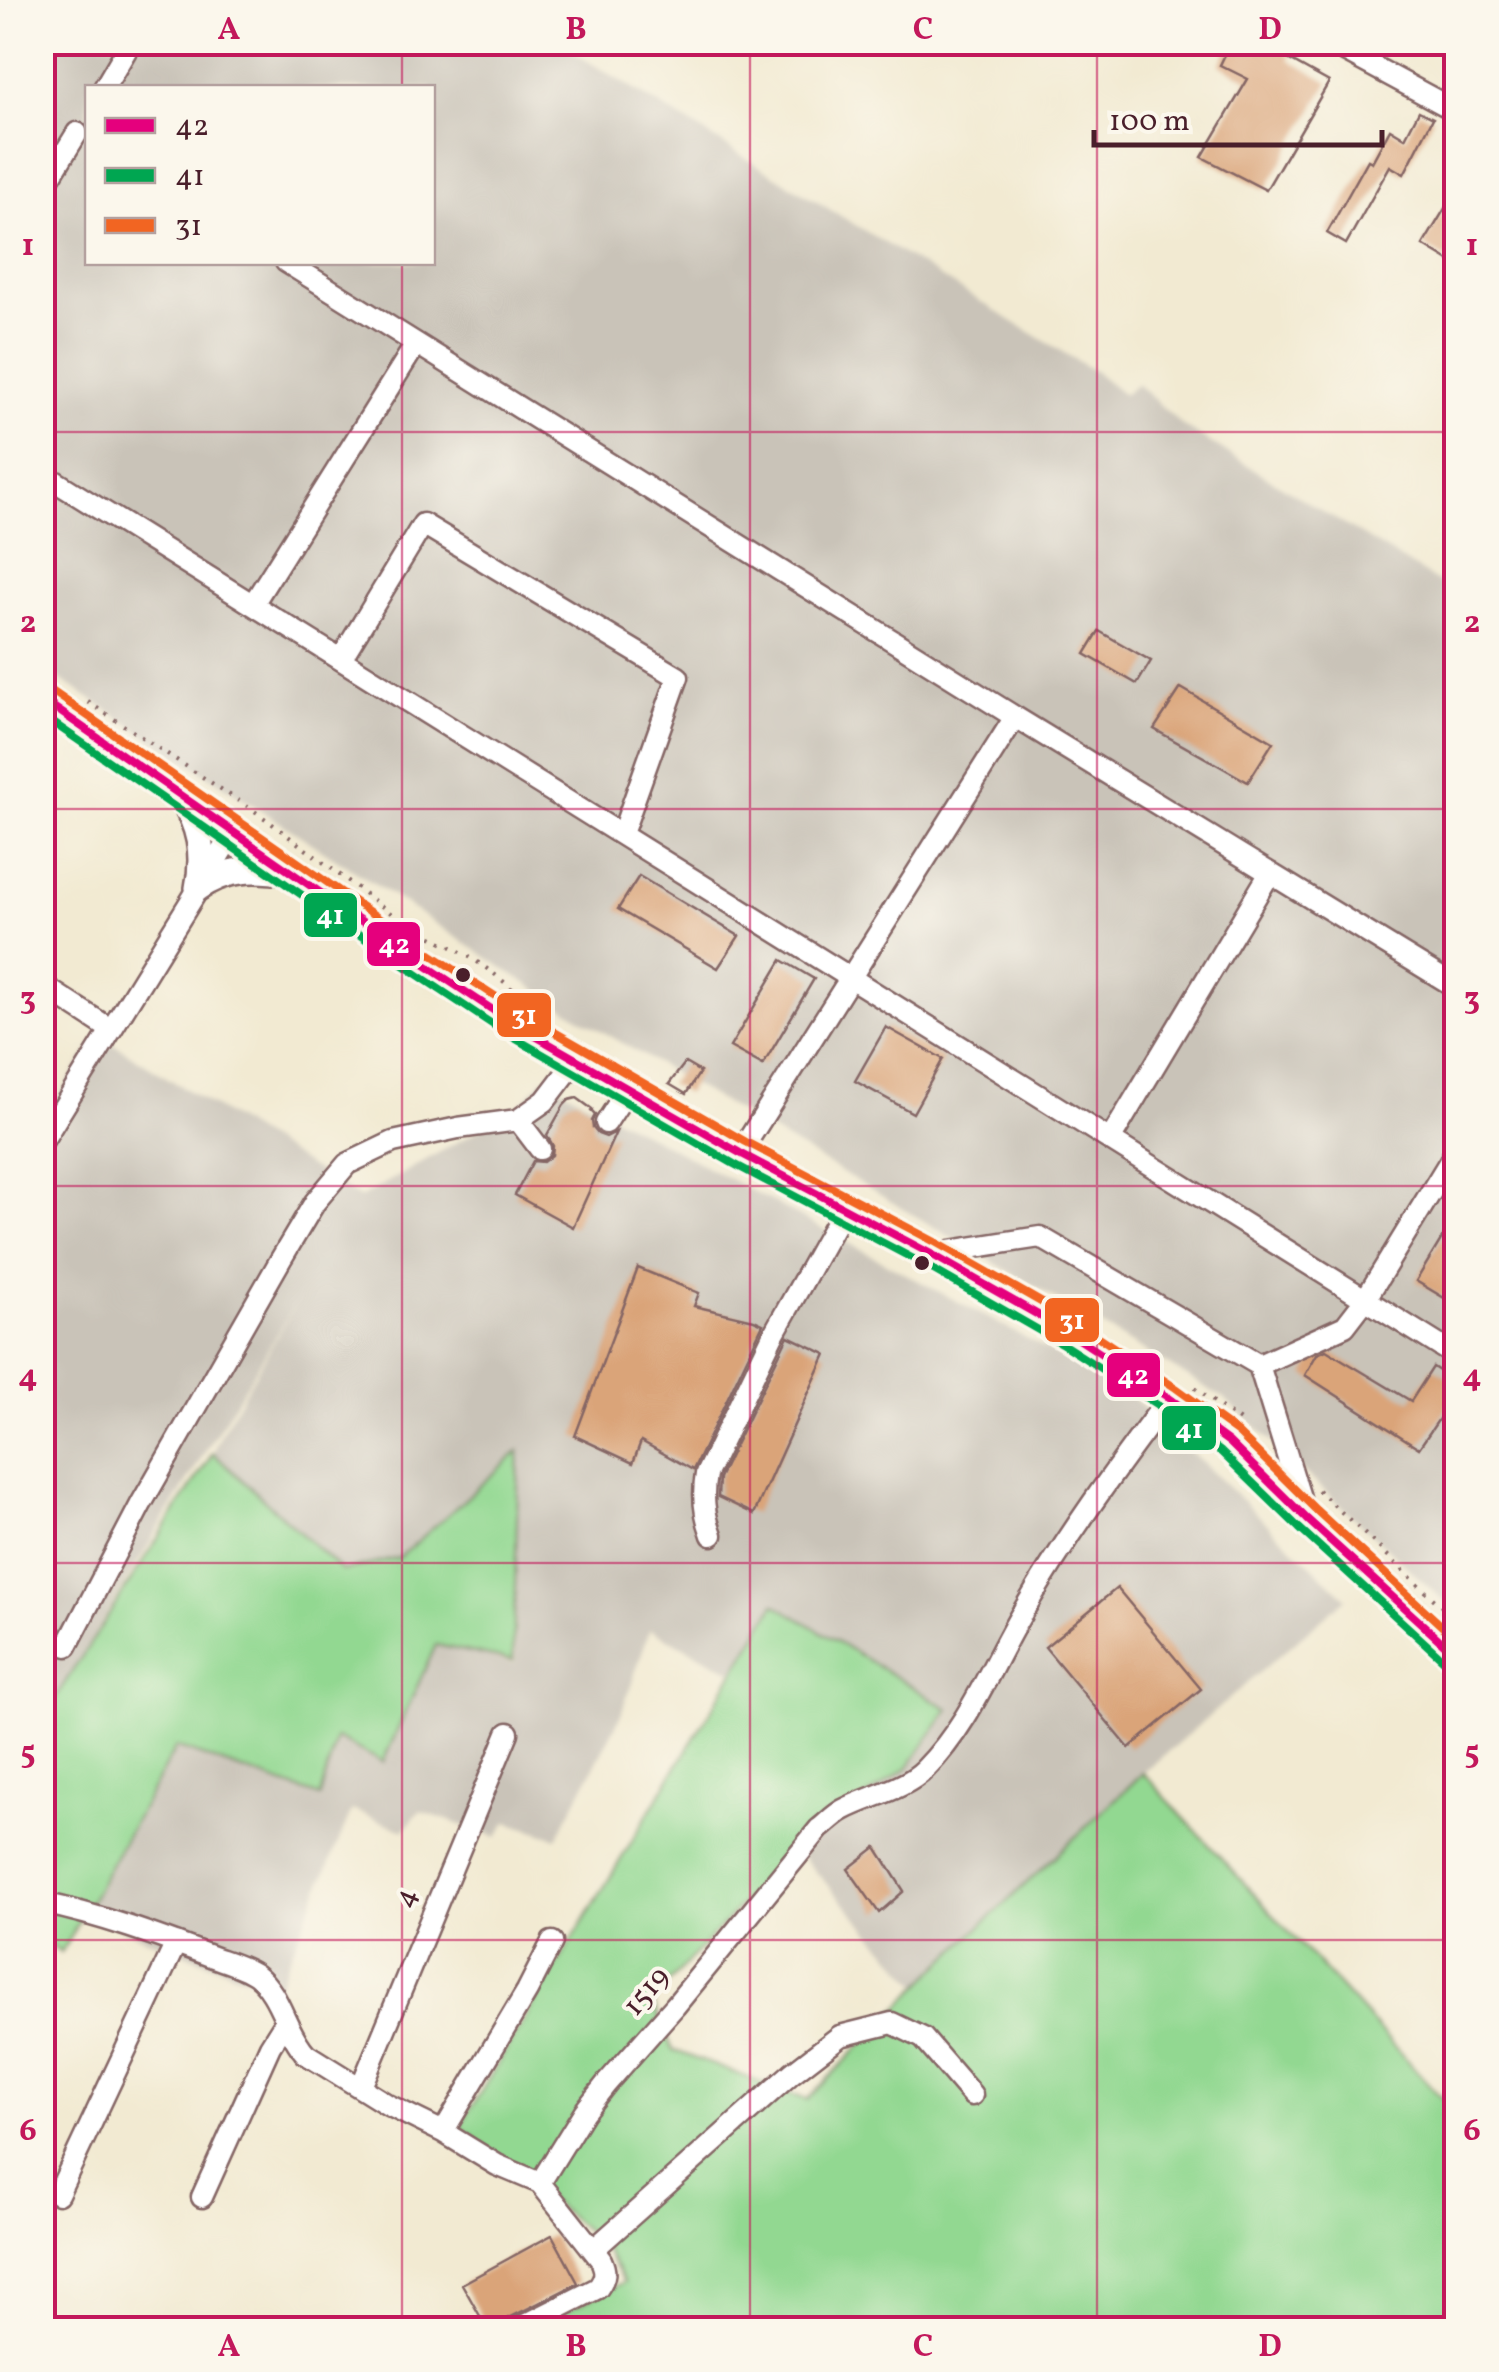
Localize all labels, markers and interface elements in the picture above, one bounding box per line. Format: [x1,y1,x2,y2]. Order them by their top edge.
text: A [218,9,241,53]
text: B [565,9,587,53]
text: C [913,9,933,53]
text: D [1258,9,1282,53]
legend [85,85,435,265]
scale bar [1094,85,1382,147]
text: 100 m [1109,101,1190,143]
text: 42 [175,106,209,148]
text: 41 [175,156,205,198]
text: 31 [175,206,202,248]
text: 1 [22,225,34,269]
text: 1 [1466,225,1478,269]
text: 2 [20,602,36,646]
text: 2 [1464,602,1480,646]
line badge: 41 [302,891,359,939]
text: 41 [316,897,344,936]
line badge: 42 [365,920,422,968]
text: 42 [378,926,410,965]
unlabelled marker [453,965,473,985]
text: 3 [20,979,36,1023]
text: 3 [1464,979,1480,1023]
line badge: 31 [495,991,553,1039]
text: 31 [511,997,537,1036]
unlabelled marker [912,1253,932,1273]
line badge: 31 [1043,1296,1101,1344]
text: 31 [1059,1302,1085,1341]
line badge: 42 [1105,1351,1162,1399]
text: 4 [18,1356,38,1400]
text: 4 [1462,1356,1482,1400]
text: 42 [1117,1357,1149,1396]
line badge: 41 [1160,1404,1218,1452]
text: 41 [1175,1411,1203,1450]
text: 5 [20,1733,36,1777]
text: 5 [1464,1733,1480,1777]
street label: 4 [383,1882,429,1914]
street label: 1519 [614,1958,680,2026]
text: 6 [19,2110,37,2154]
text: 6 [1463,2110,1481,2154]
text: A [218,2326,241,2370]
text: B [565,2326,587,2370]
text: C [913,2326,933,2370]
text: D [1258,2326,1282,2370]

